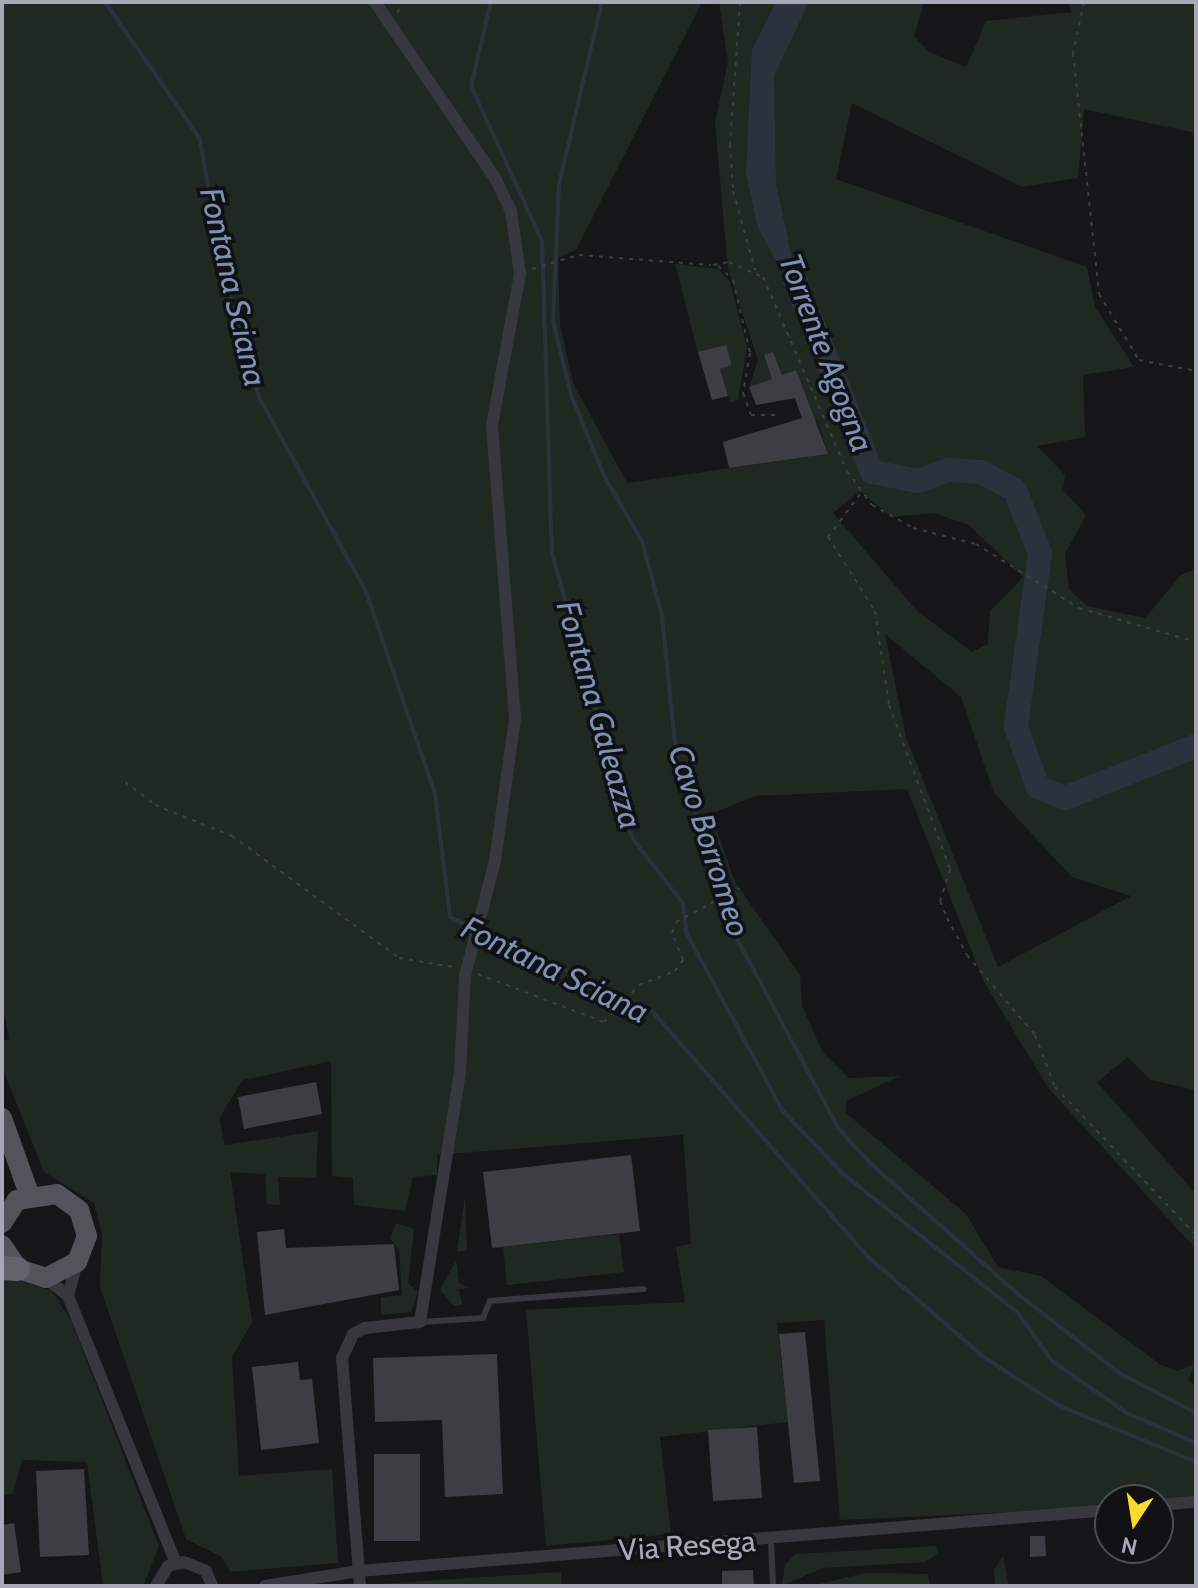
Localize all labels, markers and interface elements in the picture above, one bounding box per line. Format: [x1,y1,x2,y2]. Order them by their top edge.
water label: Fontana Sciana [191,184,275,390]
water label: Torrente Agogna [771,248,881,458]
water label: Fontana Galeazza [548,596,650,834]
water label: Cavo Borromeo [660,740,758,942]
water label: Fontana Sciana [455,908,655,1032]
north arrow [1094,1484,1174,1564]
street label: Via Resega [617,1523,757,1569]
text: N [1119,1531,1140,1561]

